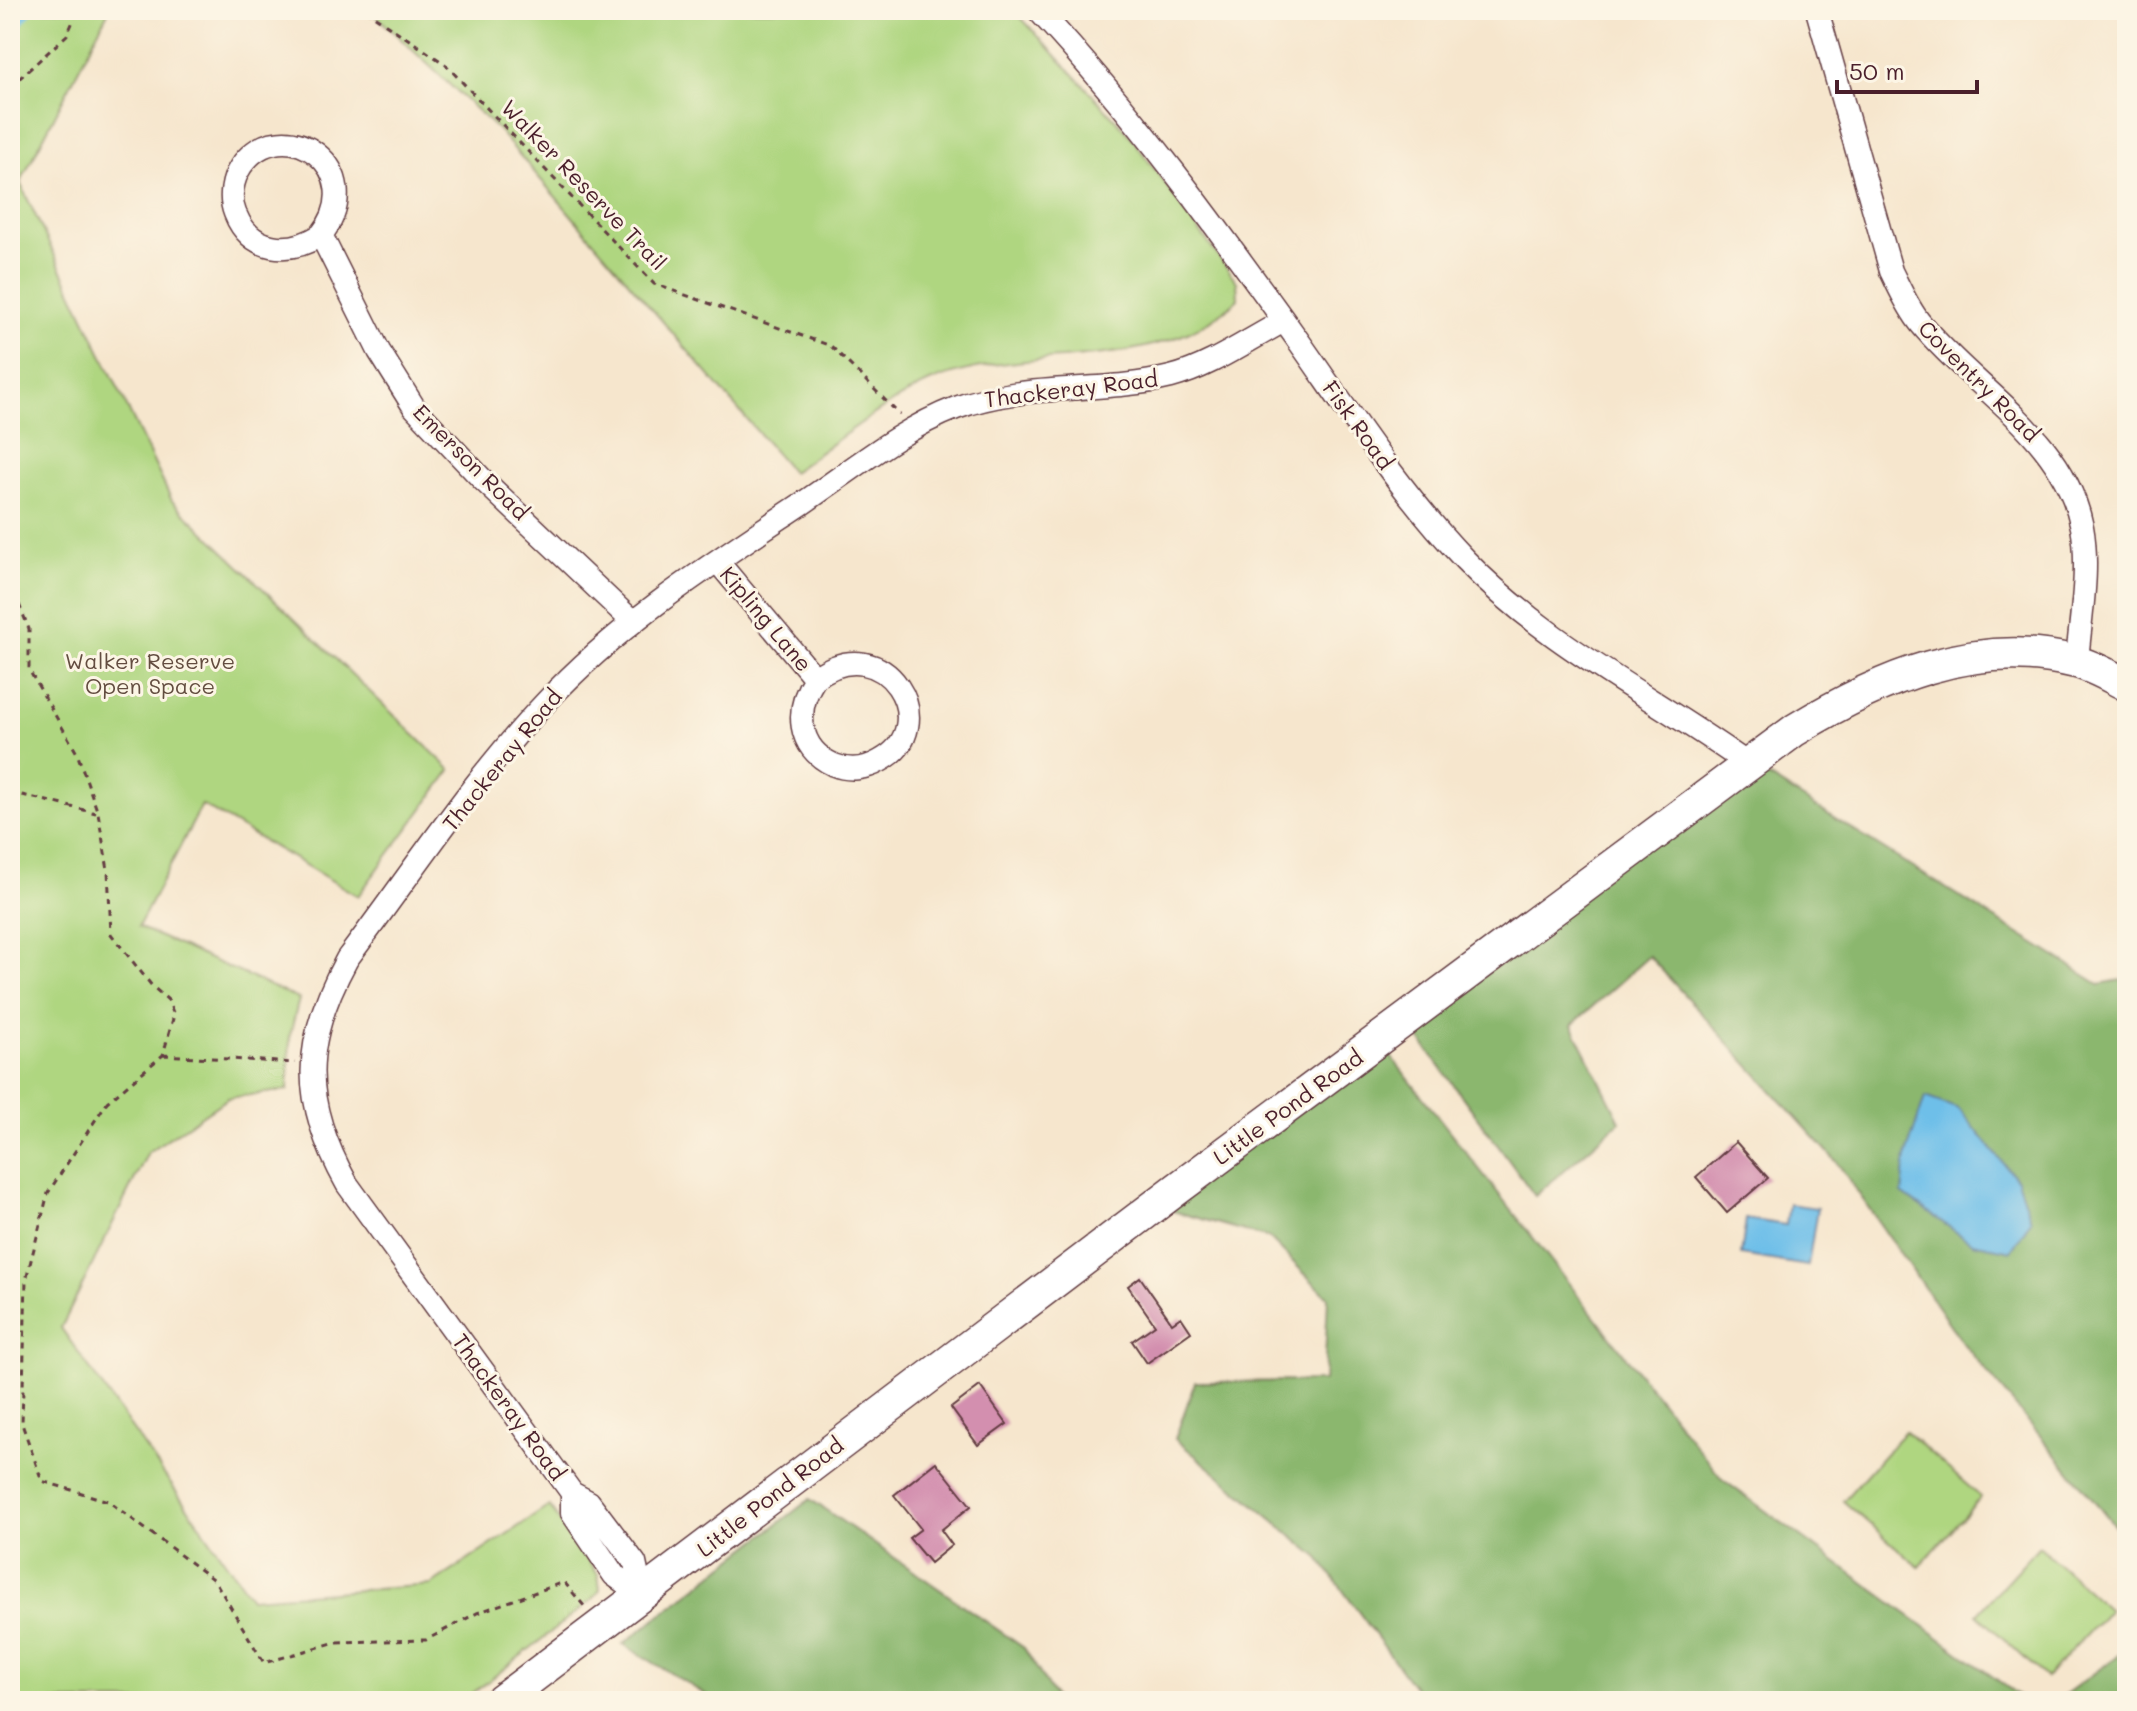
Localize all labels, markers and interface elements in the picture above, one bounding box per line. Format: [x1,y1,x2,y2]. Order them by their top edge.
scale bar [1837,44,1977,94]
text: 50 m [1849,55,1905,86]
street label: Walker Reserve Trail [495,93,673,276]
street label: Coventry Road [1912,314,2046,448]
street label: Thackeray Road [982,363,1159,414]
street label: Fisk Road [1316,374,1401,475]
street label: Emerson Road [407,397,536,526]
street label: Kipling Lane [714,560,819,677]
park label: Walker Reserve Open Space [65,646,235,700]
street label: Thackeray Road [435,683,568,837]
street label: Little Pond Road [1207,1042,1368,1171]
street label: Thackeray Road [446,1328,573,1486]
street label: Little Pond Road [691,1430,849,1563]

